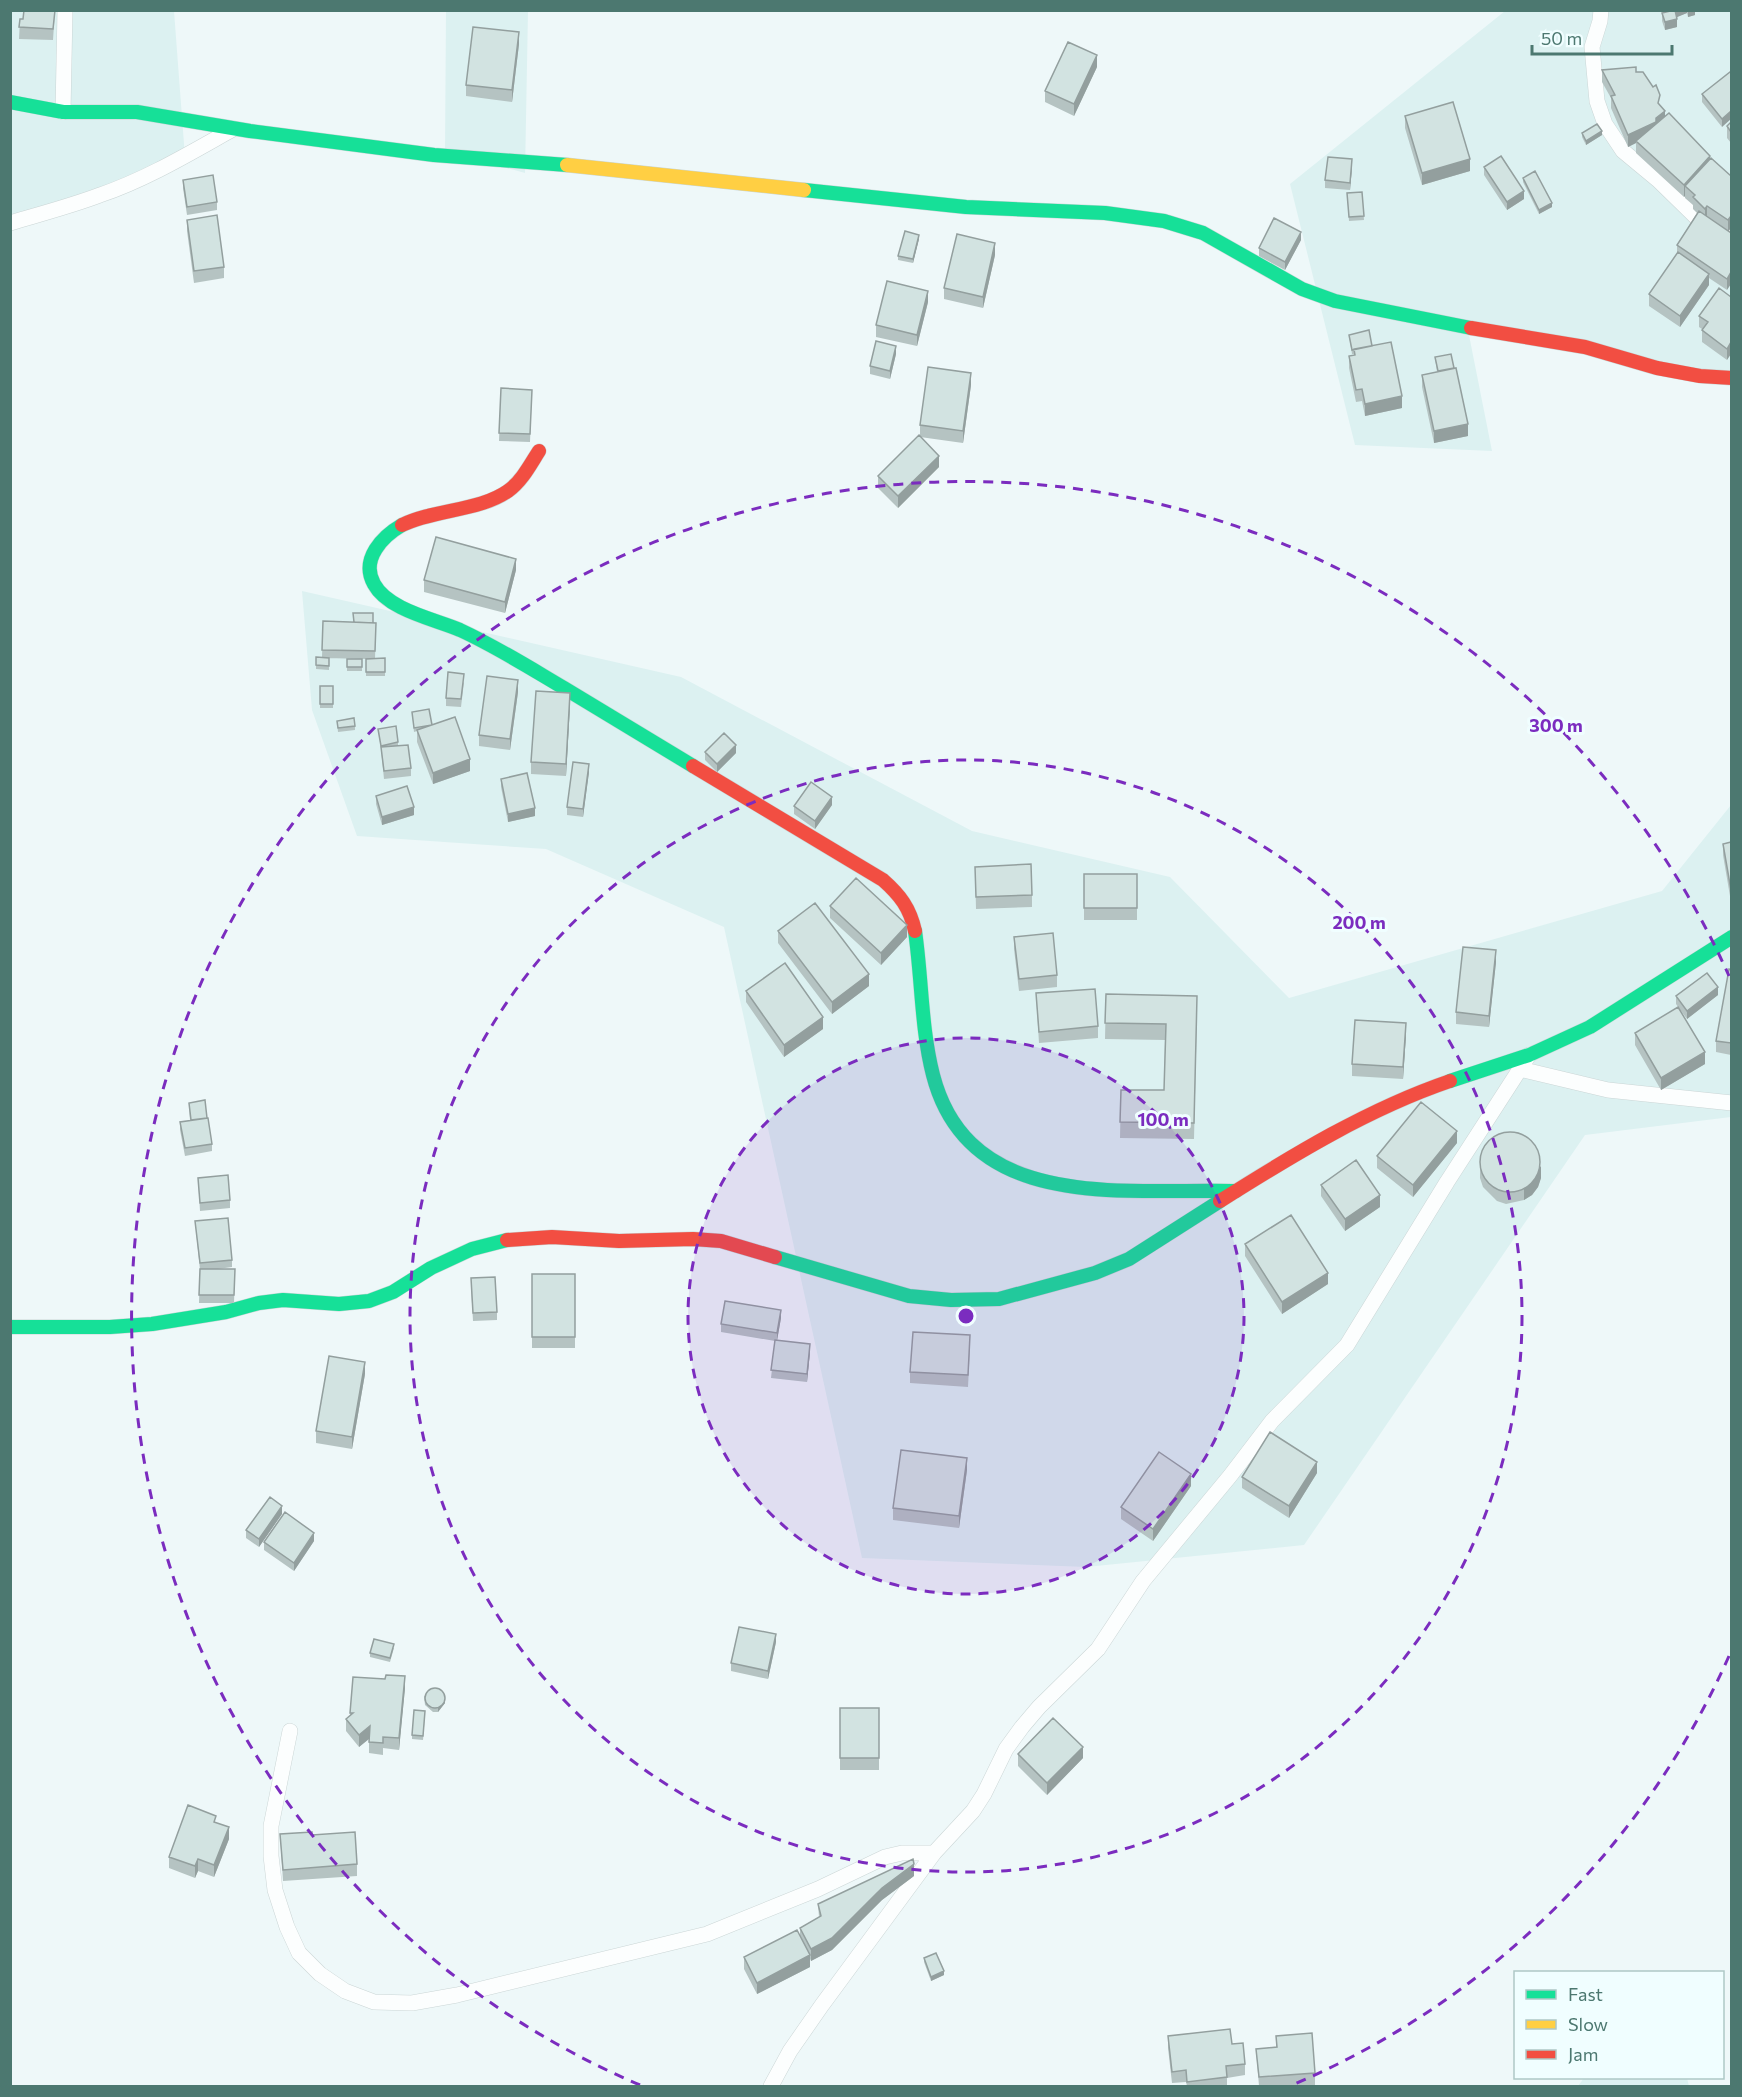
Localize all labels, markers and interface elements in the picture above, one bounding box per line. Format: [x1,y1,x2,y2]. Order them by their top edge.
scale bar [1532,18,1672,56]
text: 50 m [1541,27,1582,49]
text: 300 m [1529,714,1583,736]
text: 200 m [1332,911,1386,933]
text: 100 m [1137,1108,1189,1130]
centre of rings [956,1306,976,1326]
legend [1514,1971,1724,2079]
text: Fast [1568,1983,1603,2005]
text: Slow [1568,2013,1608,2035]
text: Jam [1568,2043,1598,2065]

